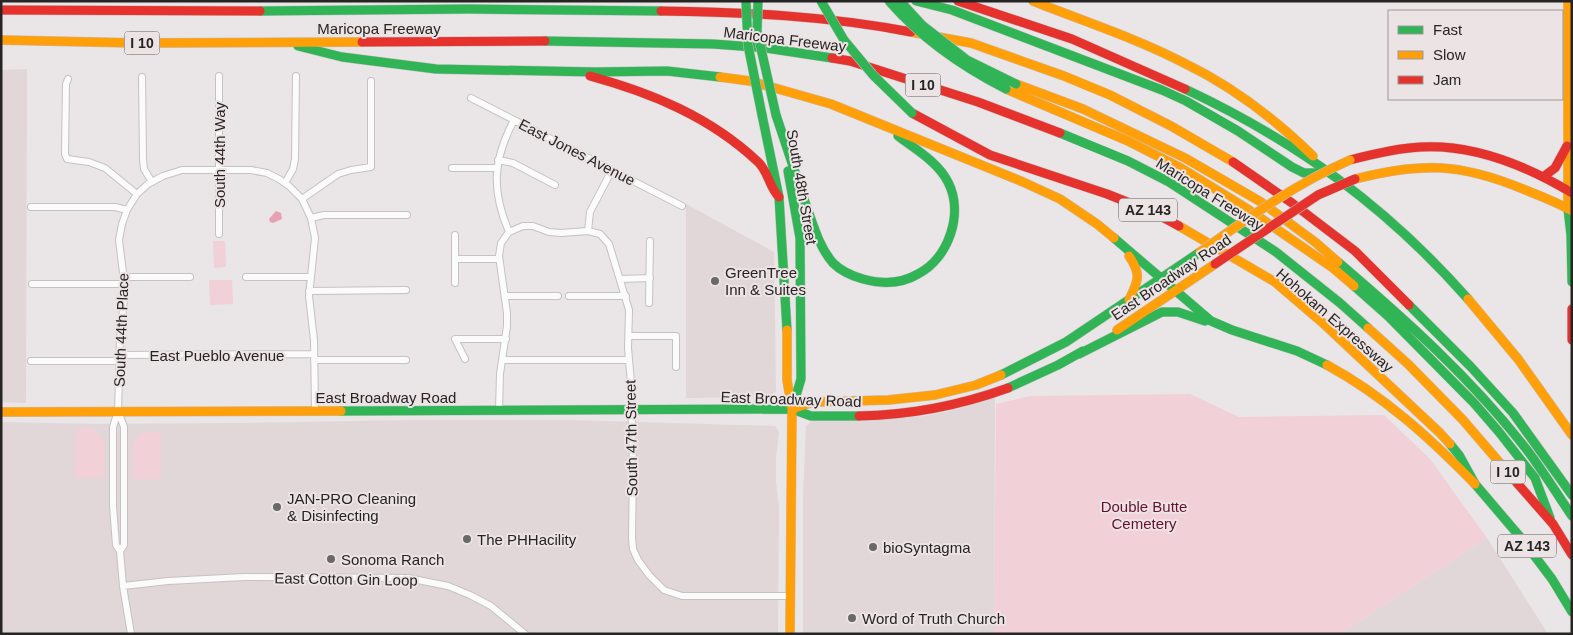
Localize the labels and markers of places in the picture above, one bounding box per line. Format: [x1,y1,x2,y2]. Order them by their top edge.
place label: GreenTree Inn & Suites [725,264,806,298]
marker: GreenTree Inn & Suites [709,275,721,287]
place label: JAN-PRO Cleaning & Disinfecting [287,490,416,524]
marker: JAN-PRO Cleaning & Disinfecting [271,501,283,513]
place label: The PHHacility [477,531,577,548]
marker: The PHHacility [461,533,473,545]
place label: bioSyntagma [883,539,971,556]
marker: bioSyntagma [867,541,879,553]
place label: Sonoma Ranch [341,551,444,568]
marker: Sonoma Ranch [325,553,337,565]
place label: Word of Truth Church [862,610,1005,627]
marker: Word of Truth Church [846,612,858,624]

